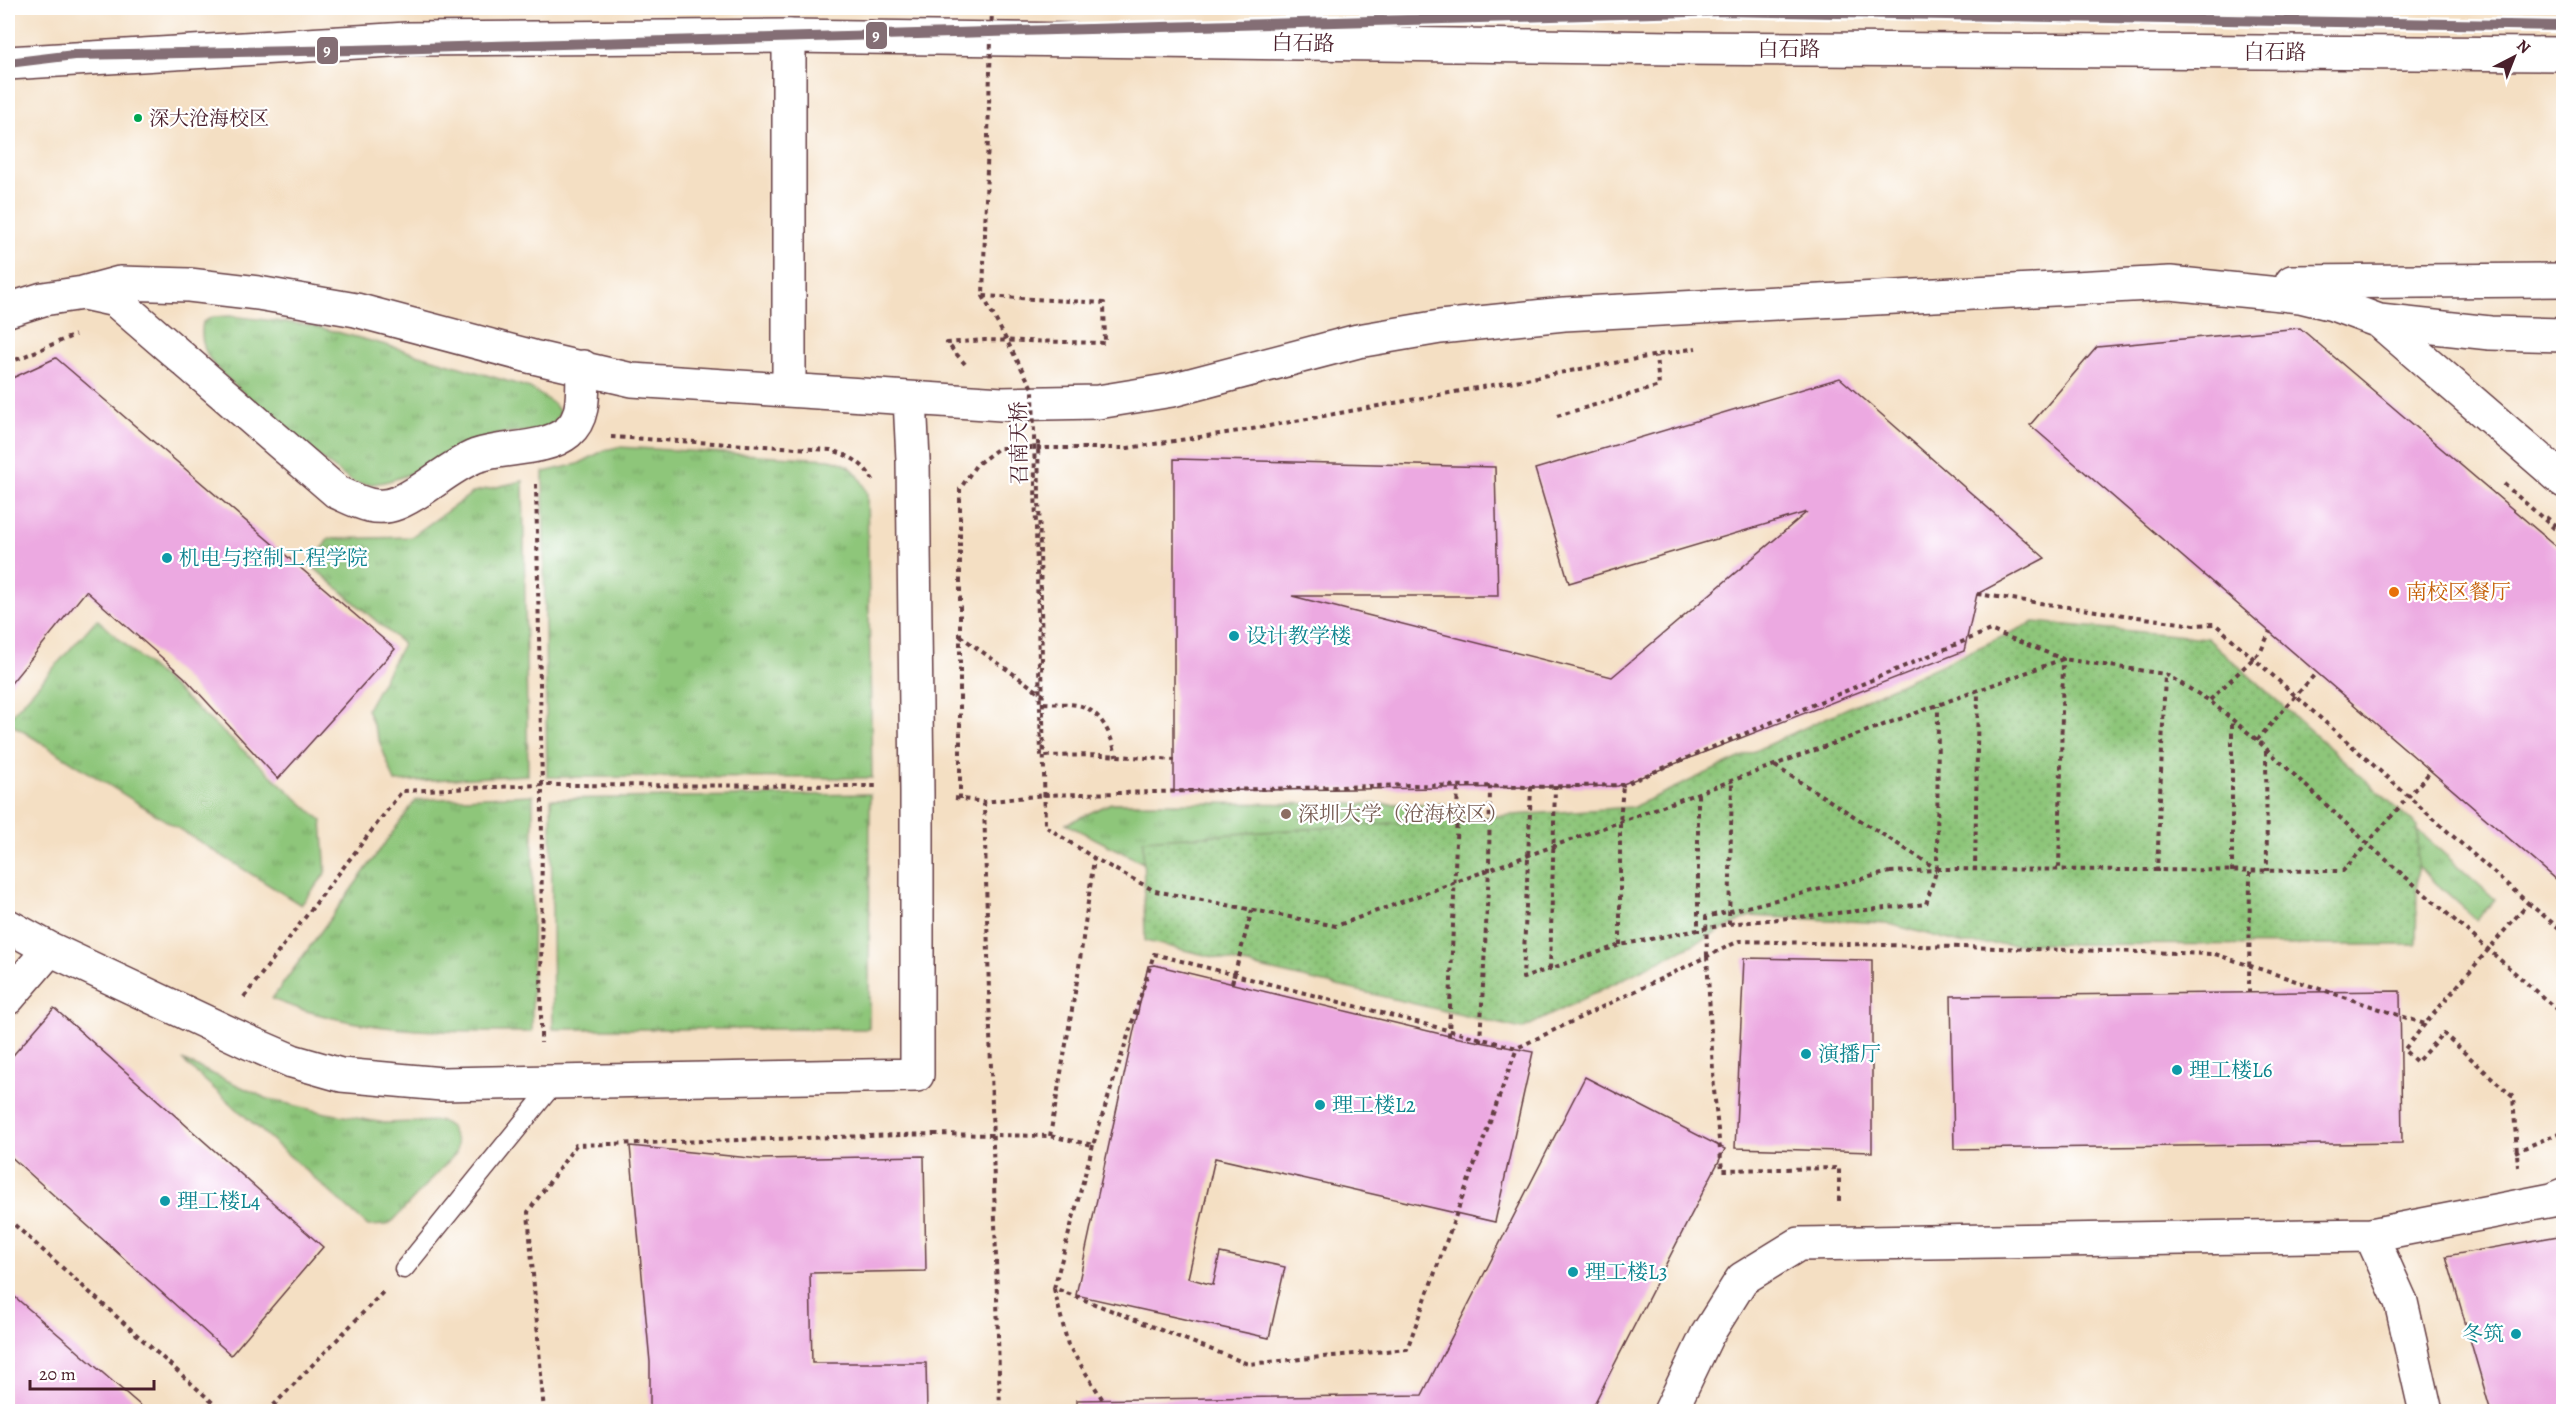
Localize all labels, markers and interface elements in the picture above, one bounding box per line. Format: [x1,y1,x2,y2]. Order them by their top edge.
line badge: 9 [865,21,888,50]
text: 9 [872,25,880,47]
north arrow [2484,27,2544,87]
street label: 白石路 [1271,28,1335,58]
street label: 白石路 [1758,35,1821,63]
text: N [2512,35,2535,59]
line badge: 9 [316,36,339,65]
street label: 白石路 [2244,38,2307,66]
text: 9 [323,40,331,62]
place label: 深大沧海校区 [149,105,269,132]
marker: 深大沧海校区 [132,112,144,124]
street label: 召南天桥 [1004,401,1034,485]
place label: 机电与控制工程学院 [179,544,368,572]
marker: 机电与控制工程学院 [160,551,174,565]
place label: 南校区餐厅 [2406,578,2511,606]
marker: 南校区餐厅 [2387,585,2401,599]
place label: 设计教学楼 [1246,622,1351,650]
marker: 设计教学楼 [1227,629,1241,643]
place label: 深圳大学（沧海校区） [1298,800,1508,828]
marker: 深圳大学（沧海校区） [1279,807,1293,821]
place label: 演播厅 [1818,1040,1881,1068]
marker: 演播厅 [1799,1047,1813,1061]
place label: 理工楼L6 [2189,1056,2273,1084]
marker: 理工楼L6 [2170,1063,2184,1077]
place label: 理工楼L2 [1332,1091,1416,1119]
marker: 理工楼L2 [1313,1098,1327,1112]
place label: 理工楼L4 [177,1187,260,1215]
marker: 理工楼L4 [158,1194,172,1208]
place label: 理工楼L3 [1585,1258,1667,1286]
marker: 理工楼L3 [1566,1265,1580,1279]
place label: 冬筑 [2462,1320,2504,1348]
marker: 冬筑 [2509,1327,2523,1341]
scale bar [30,1353,154,1391]
text: 20 m [39,1362,76,1386]

